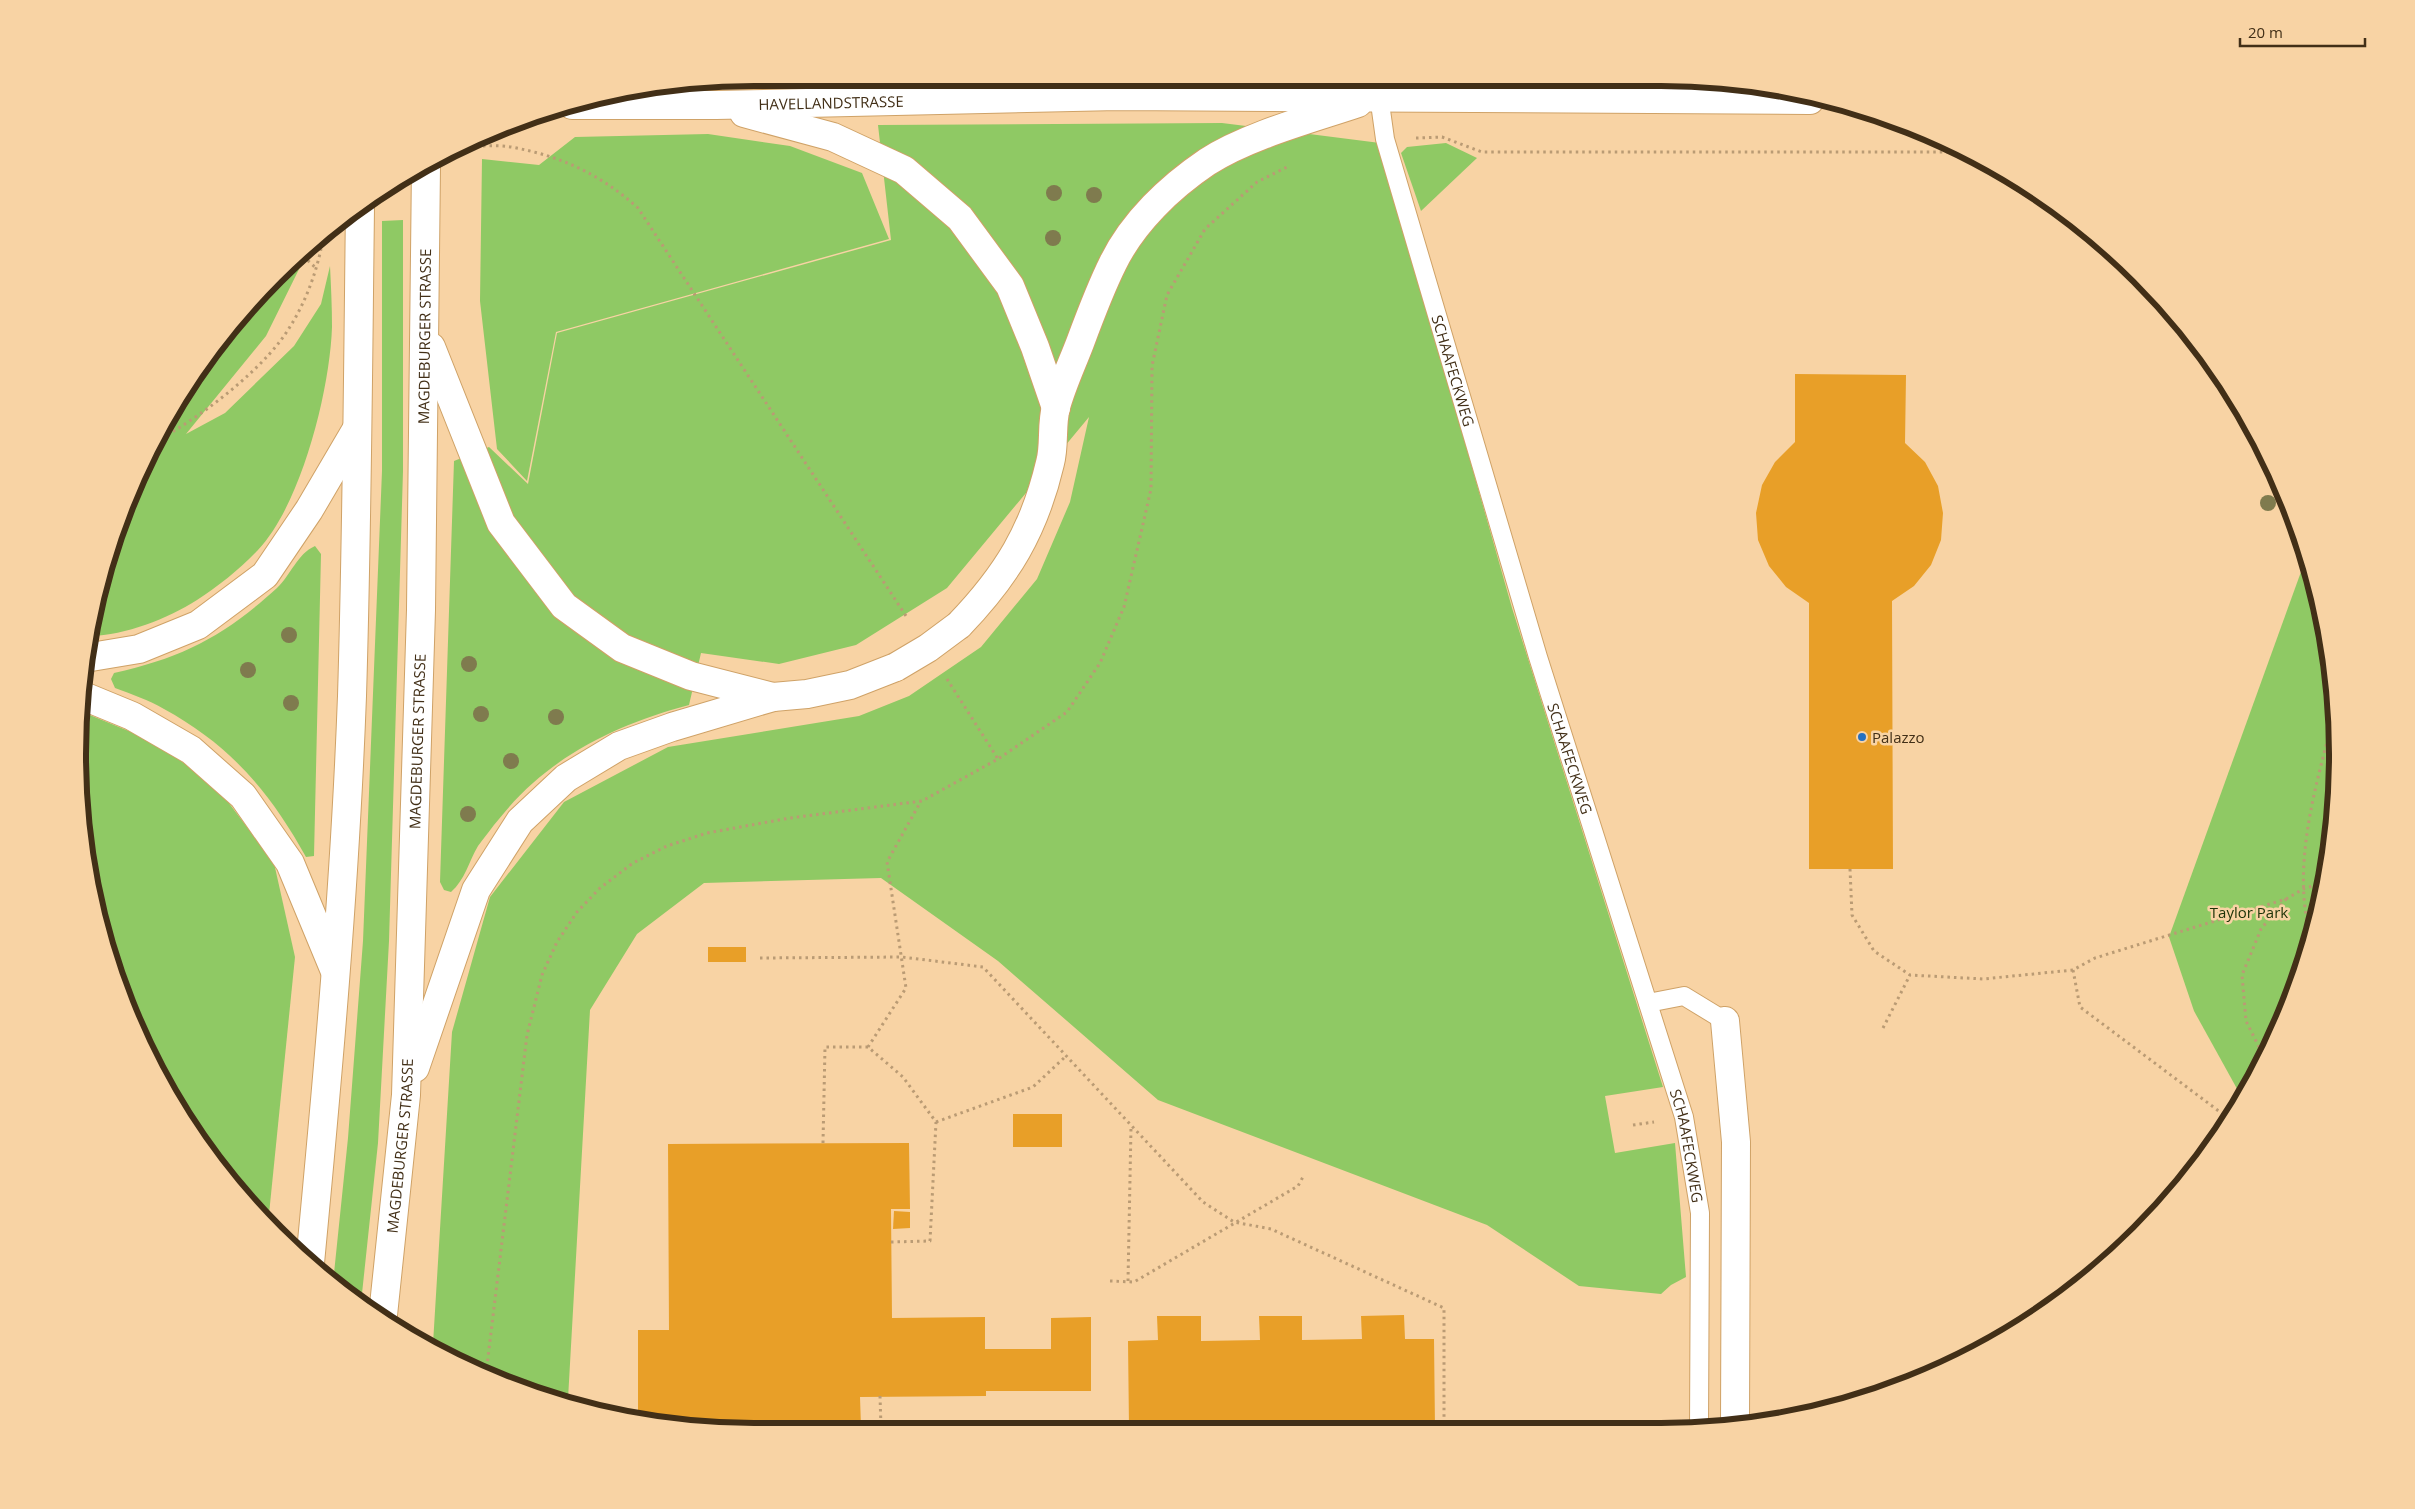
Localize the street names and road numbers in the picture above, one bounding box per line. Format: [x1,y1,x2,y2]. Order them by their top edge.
street label: HAVELLANDSTRASSE [758,91,904,114]
street label: MAGDEBURGER STRASSE [413,249,435,424]
street label: SCHAAFECKWEG [1427,312,1479,429]
street label: MAGDEBURGER STRASSE [404,653,430,829]
street label: SCHAAFECKWEG [1543,700,1597,817]
street label: MAGDEBURGER STRASSE [382,1058,417,1234]
street label: SCHAAFECKWEG [1666,1086,1708,1204]

